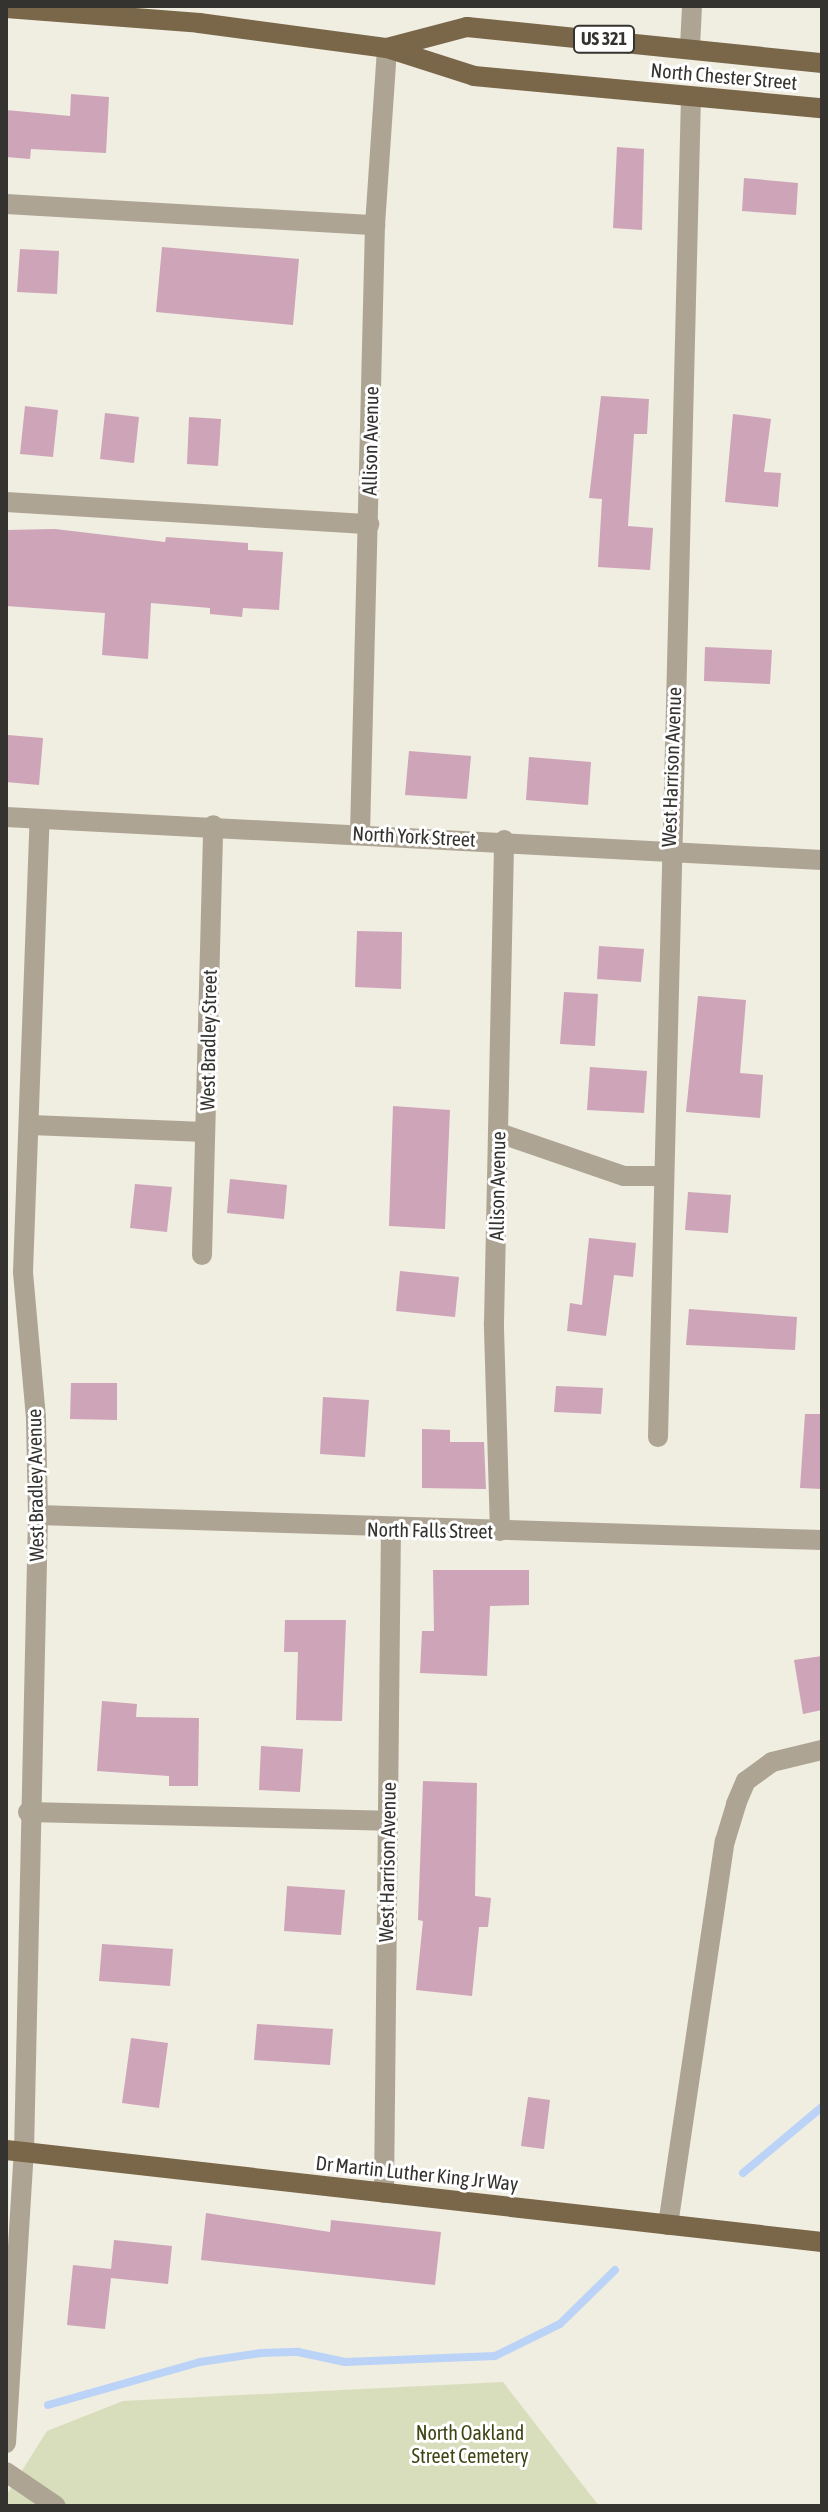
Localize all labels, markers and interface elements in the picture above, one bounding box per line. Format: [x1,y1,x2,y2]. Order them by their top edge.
road number: US 321 [572,25,636,53]
street label: North Chester Street [650,58,798,94]
street label: Allison Avenue [357,386,383,496]
street label: West Harrison Avenue [656,687,686,847]
street label: North York Street [352,821,476,851]
street label: West Bradley Street [195,969,221,1111]
street label: Allison Avenue [484,1131,510,1241]
street label: West Bradley Avenue [22,1408,48,1562]
street label: North Falls Street [367,1517,493,1543]
street label: West Harrison Avenue [374,1782,400,1942]
street label: Dr Martin Luther King Jr Way [315,2150,519,2196]
park label: North Oakland Street Cemetery [412,2421,528,2468]

